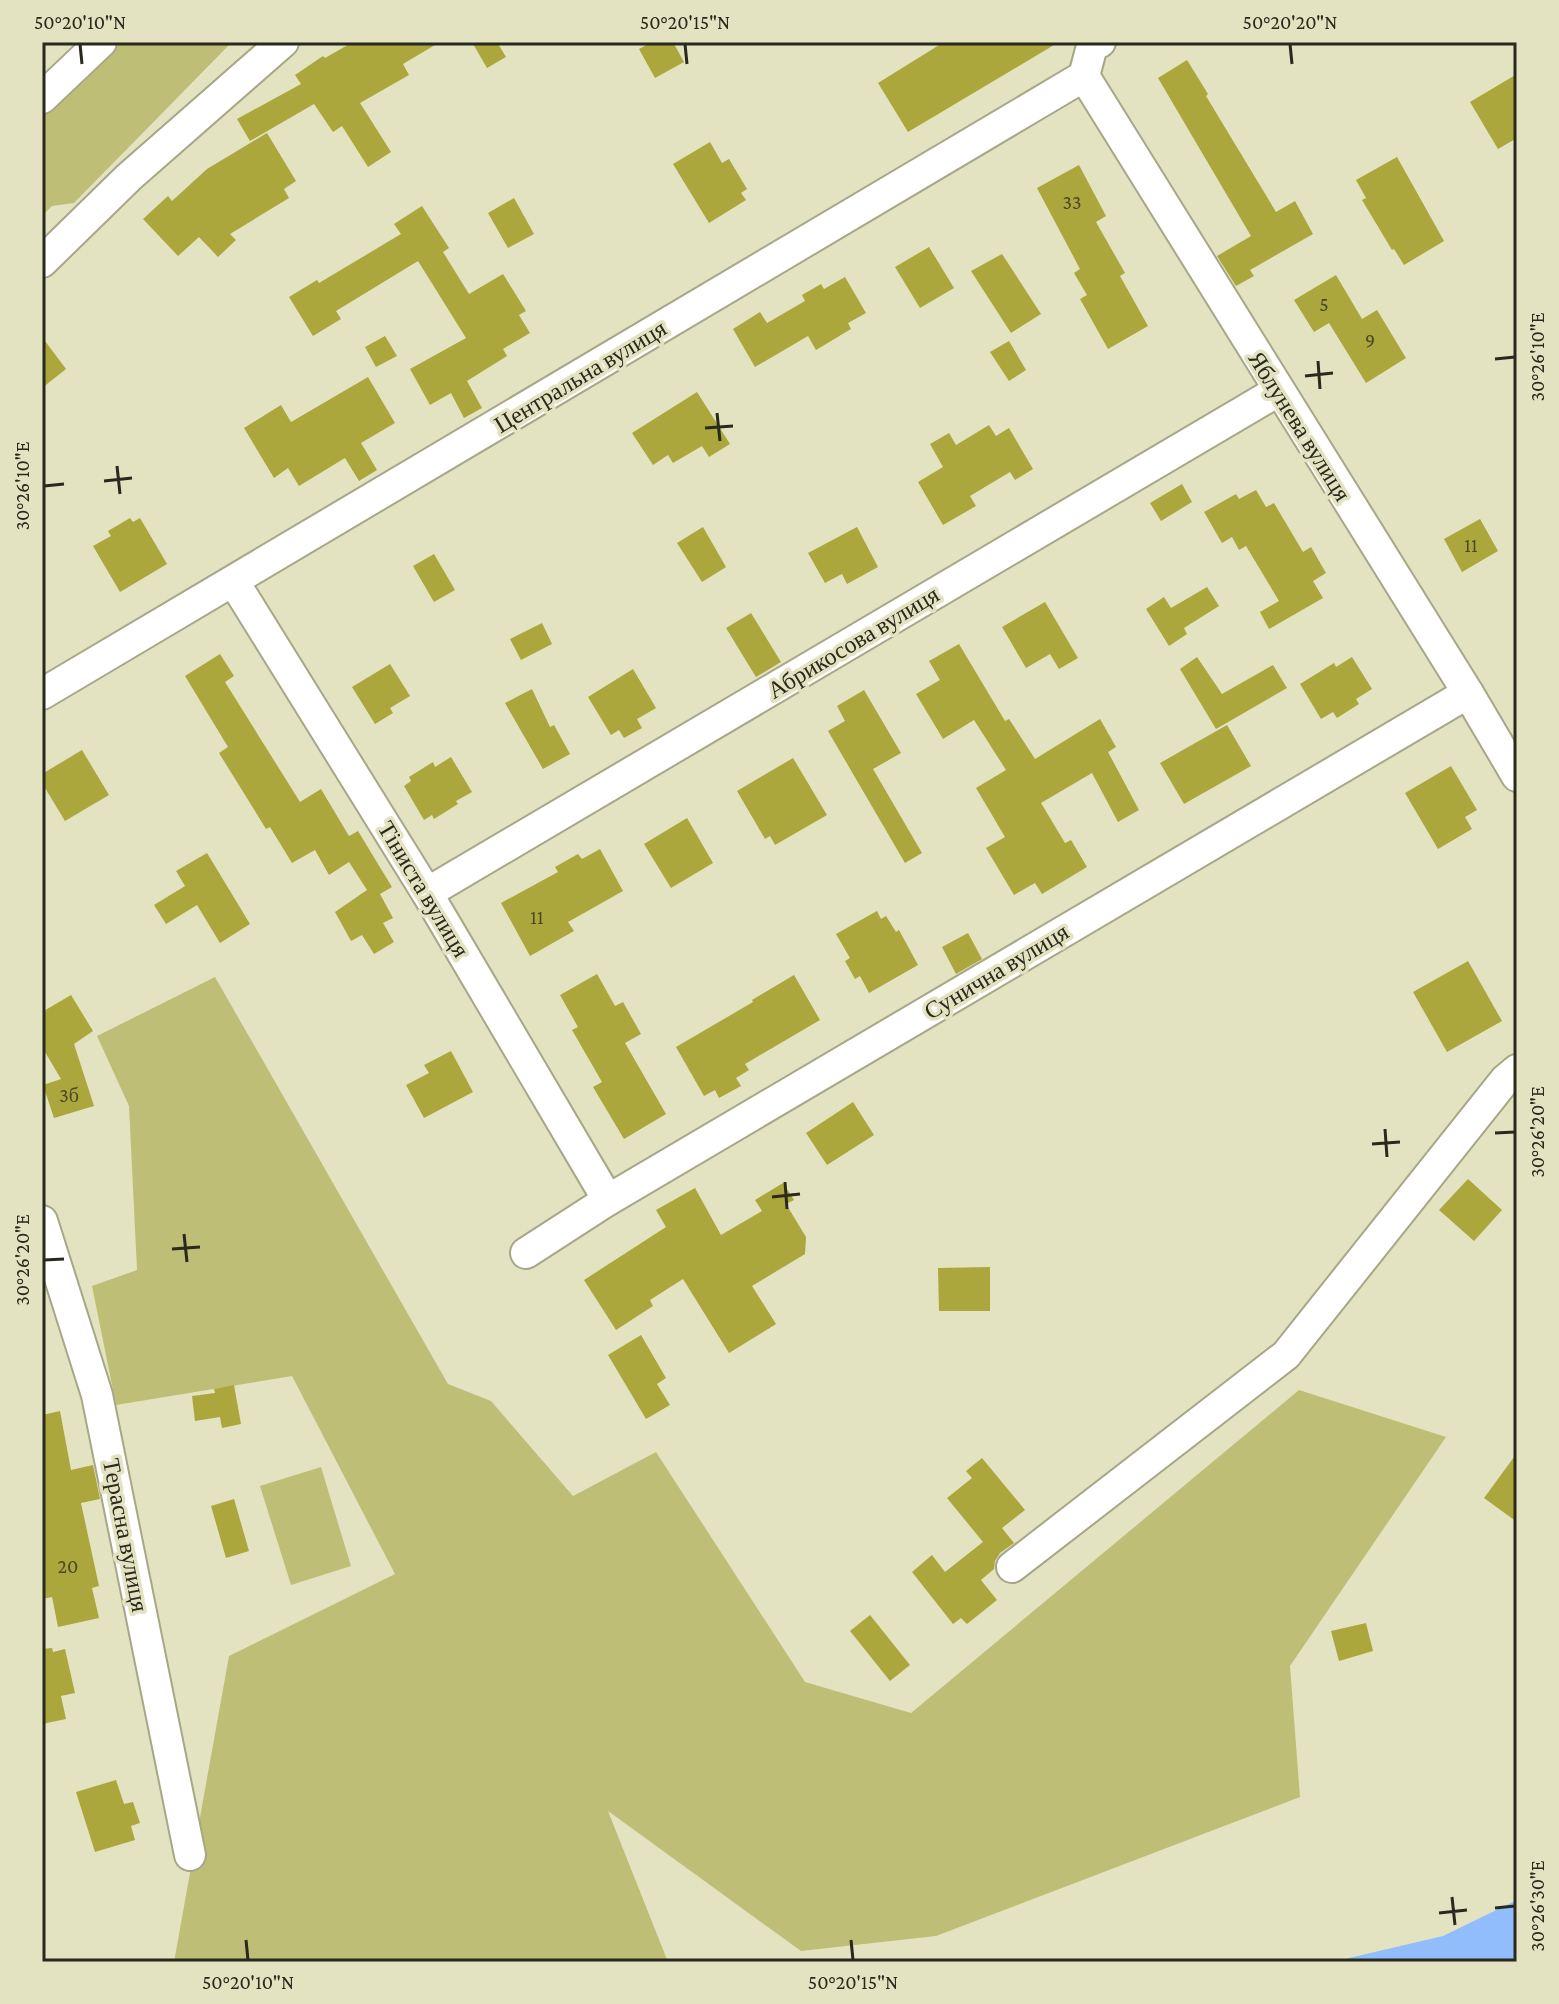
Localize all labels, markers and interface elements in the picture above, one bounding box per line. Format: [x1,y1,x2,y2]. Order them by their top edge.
text: 50°20'10"N [34,11,126,33]
text: 50°20'15"N [640,11,730,33]
text: 50°20'20"N [1243,11,1337,33]
house number: 33 [1063,191,1081,213]
house number: 5 [1319,293,1329,315]
text: 30°26'10"E [1526,312,1548,402]
street label: Центральна вулиця [489,314,671,438]
house number: 9 [1365,329,1375,351]
street label: Яблунева вулиця [1243,346,1357,506]
text: 30°26'10"E [11,441,33,531]
house number: 11 [1464,534,1478,556]
street label: Абрикосова вулиця [762,580,944,704]
street label: Тіниста вулиця [373,816,475,962]
house number: 11 [530,906,544,928]
street label: Сунична вулиця [919,917,1073,1025]
house number: 3б [59,1084,79,1106]
text: 30°26'20"E [1526,1086,1548,1178]
text: 30°26'20"E [11,1214,33,1306]
street label: Терасна вулиця [98,1456,154,1614]
house number: 20 [58,1555,78,1577]
text: 30°26'30"E [1526,1860,1548,1952]
text: 50°20'10"N [202,1971,294,1993]
text: 50°20'15"N [808,1971,898,1993]

